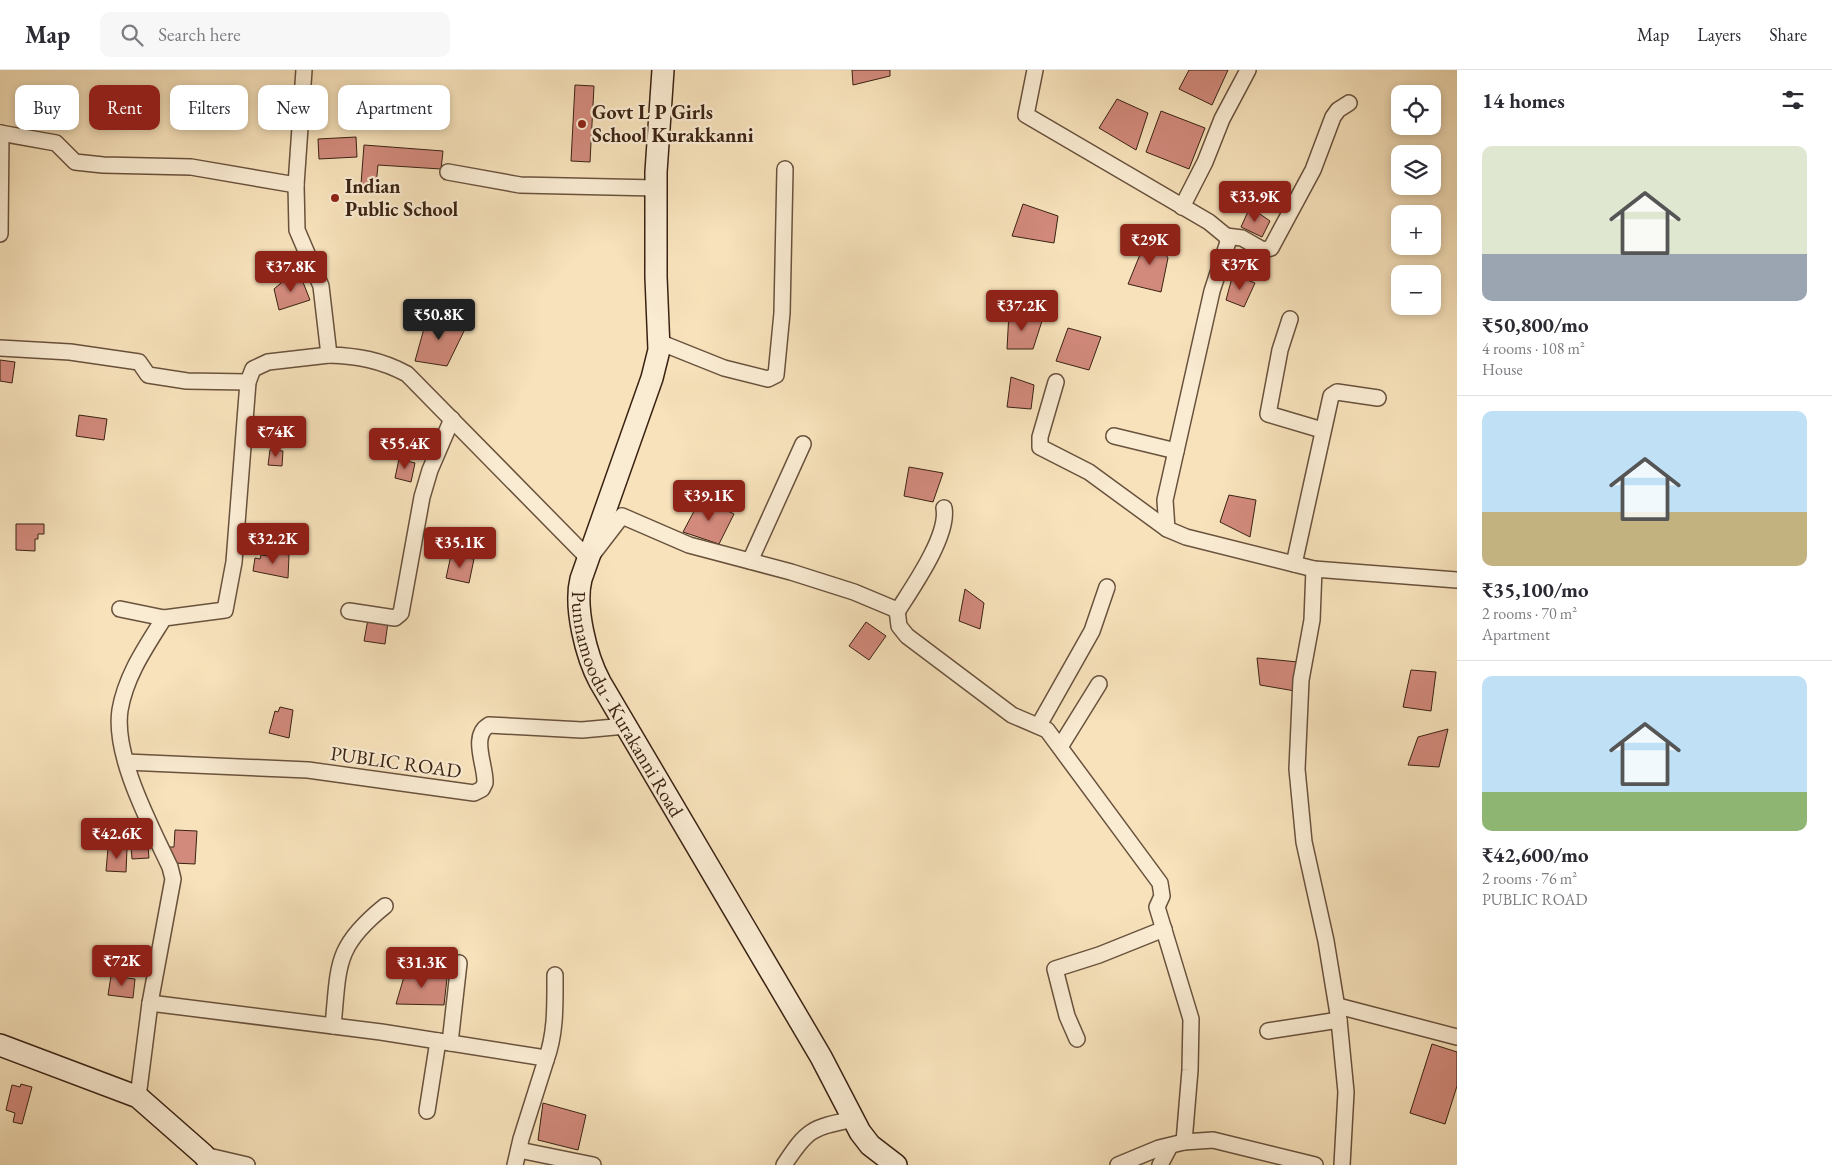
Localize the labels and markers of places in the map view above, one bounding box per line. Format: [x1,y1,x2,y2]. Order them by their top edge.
place label: Govt L P Girls School Kurakkanni [592,99,754,148]
marker: Govt L P Girls School Kurakkanni [576,118,588,130]
place label: Indian Public School [345,173,458,222]
pin: ₹33.9K [1214,180,1296,223]
marker: Indian Public School [329,192,341,204]
pin: ₹29K [1120,224,1180,266]
pin: ₹37K [1210,248,1270,291]
pin: ₹37.8K [250,250,332,293]
pin: ₹37.2K [981,290,1063,332]
pin: ₹50.8K [398,298,480,341]
pin: ₹74K [246,416,306,458]
pin: ₹55.4K [364,428,446,470]
pin: ₹39.1K [668,480,750,522]
pin: ₹32.2K [232,522,314,565]
pin: ₹35.1K [419,526,501,569]
pin: ₹42.6K [76,818,158,860]
pin: ₹72K [92,944,152,987]
pin: ₹31.3K [381,946,463,989]

